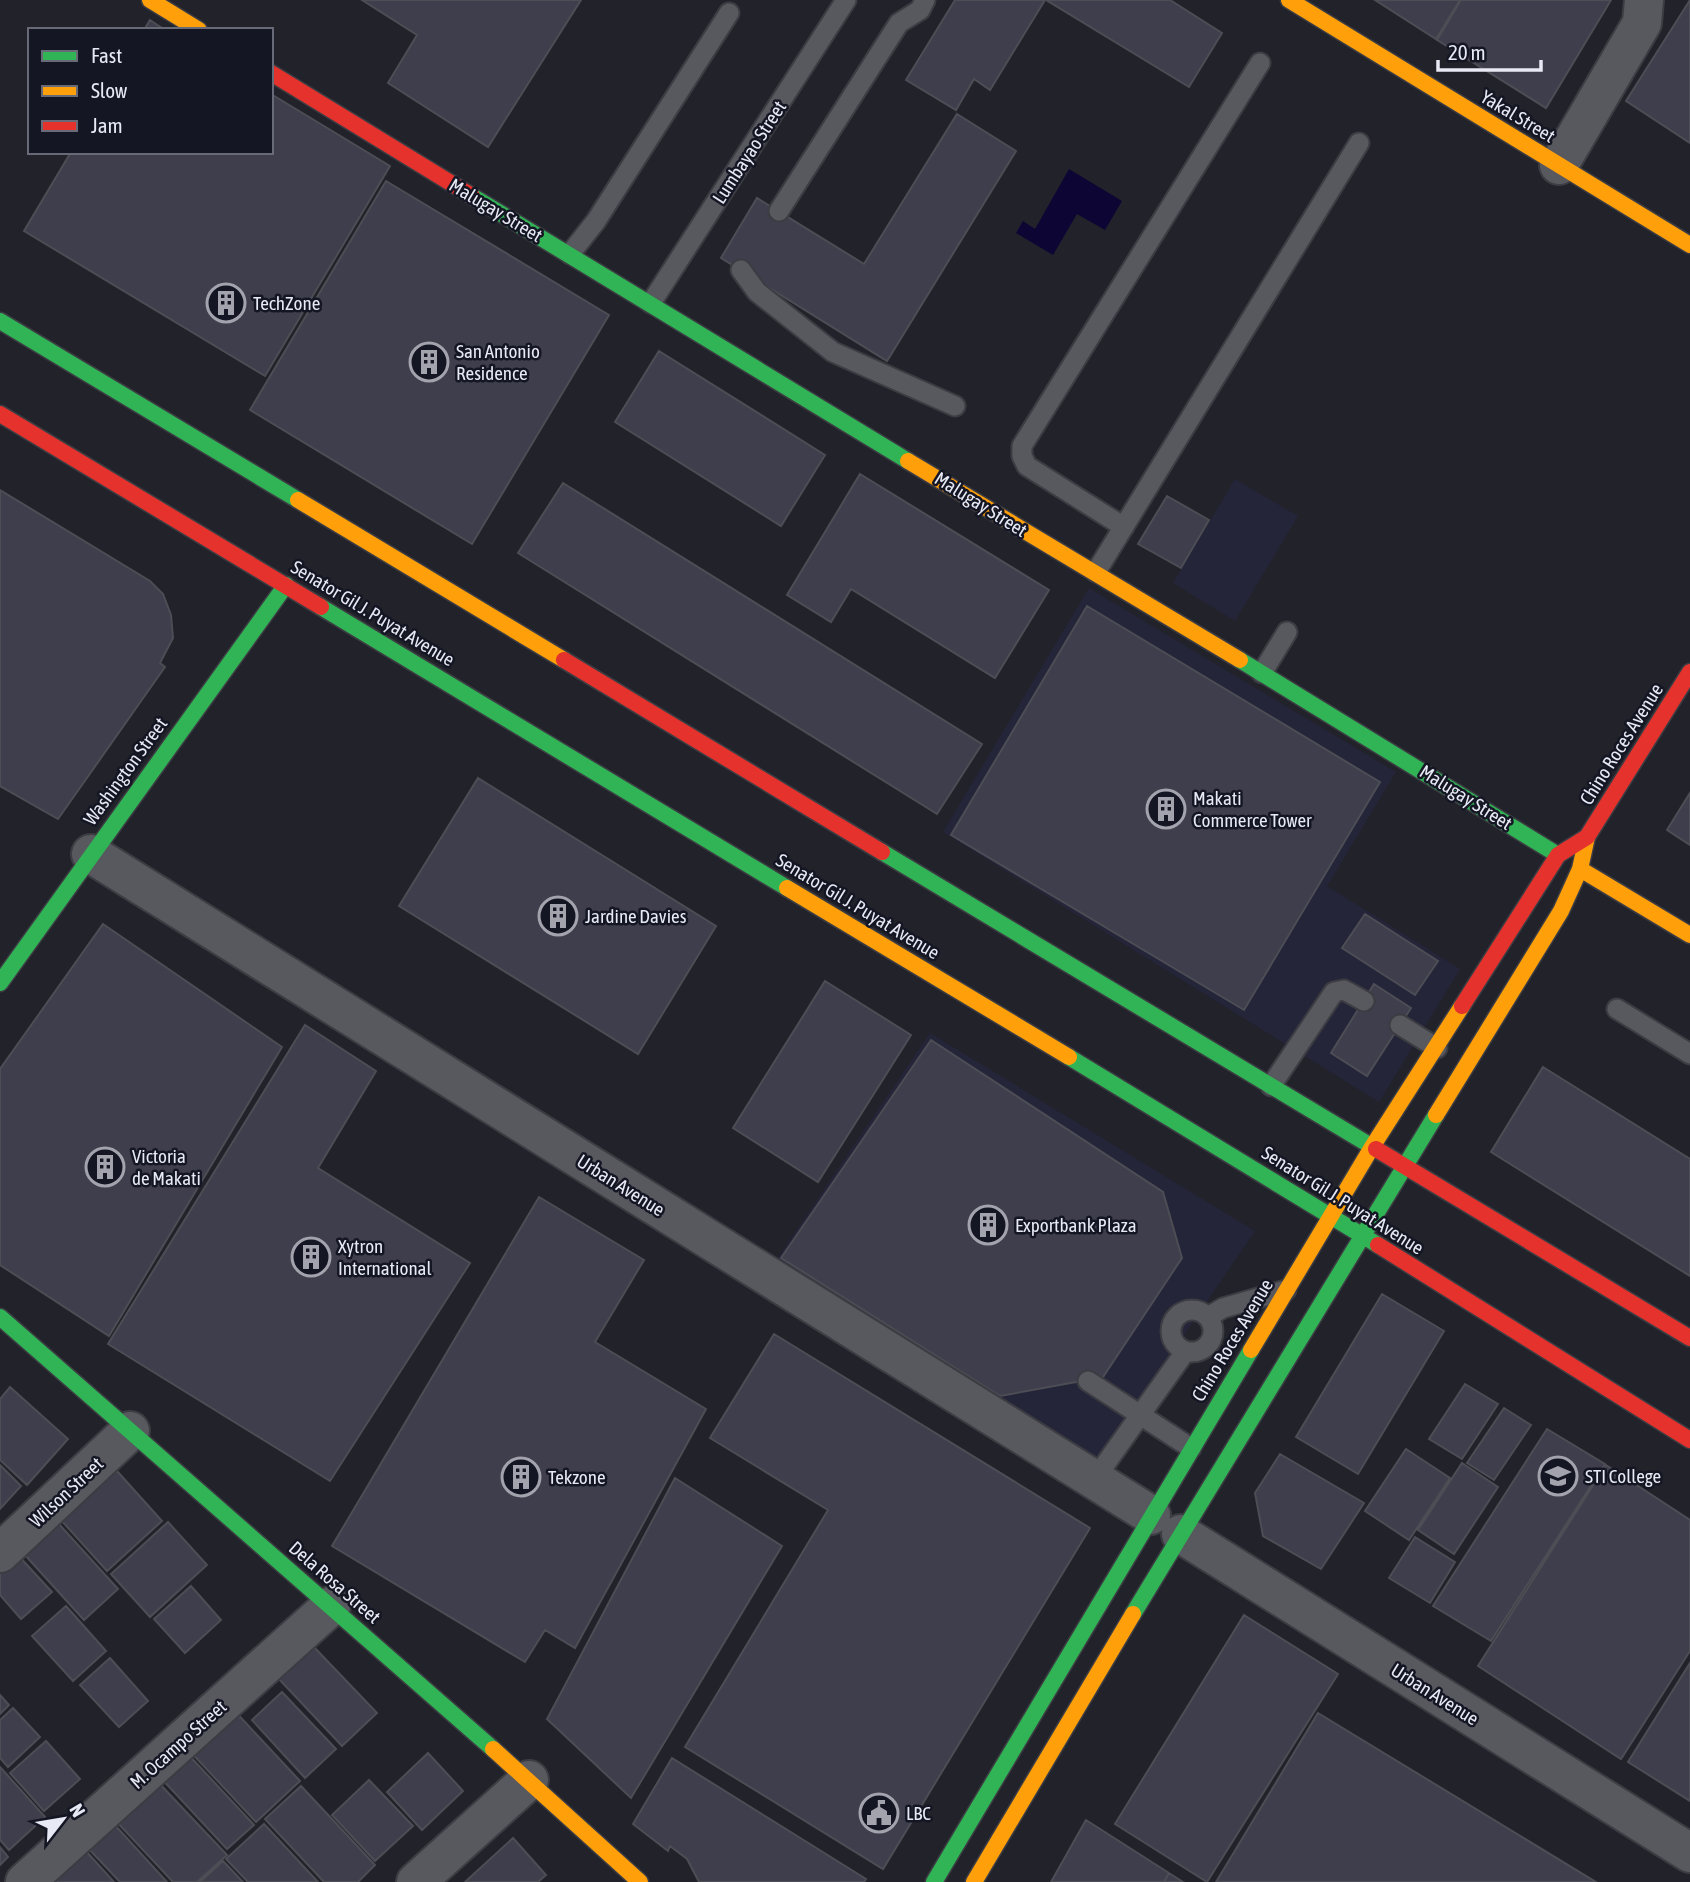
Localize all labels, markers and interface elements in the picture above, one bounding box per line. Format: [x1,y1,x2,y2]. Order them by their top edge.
legend [28,28,273,154]
scale bar [1438,28,1541,72]
text: 20 m [1448,40,1486,64]
text: Fast [91,43,122,67]
text: Slow [91,78,128,102]
street label: Yakal Street [1477,85,1559,147]
street label: Lumbayao Street [708,97,790,207]
text: Jam [91,113,123,137]
street label: Malugay Street [446,174,546,246]
building icon: TechZone [205,282,247,324]
place label: TechZone [253,292,320,314]
place label: San Antonio Residence [456,340,540,384]
building icon: San Antonio Residence [408,341,450,383]
street label: Malugay Street [931,467,1031,541]
street label: Senator Gil J. Puyat Avenue [287,556,459,670]
street label: Chino Roces Avenue [1575,679,1667,809]
street label: Washington Street [79,713,171,829]
street label: Malugay Street [1416,760,1516,834]
place label: Makati Commerce Tower [1193,787,1312,831]
building icon: Makati Commerce Tower [1145,788,1187,830]
street label: Senator Gil J. Puyat Avenue [772,849,944,963]
building icon: Jardine Davies [537,895,579,937]
place label: Jardine Davies [585,905,687,927]
street label: Senator Gil J. Puyat Avenue [1258,1141,1428,1259]
place label: Victoria de Makati [132,1145,201,1189]
building icon: Victoria de Makati [84,1146,126,1188]
street label: Urban Avenue [573,1149,669,1221]
building icon: Exportbank Plaza [967,1204,1009,1246]
place label: Exportbank Plaza [1015,1214,1136,1236]
place label: Xytron International [338,1235,431,1279]
building icon: Xytron International [290,1236,332,1278]
street label: Chino Roces Avenue [1187,1275,1277,1405]
street label: Wilson Street [25,1452,107,1532]
school or university icon: STI College [1537,1455,1579,1497]
building icon: Tekzone [500,1456,542,1498]
place label: STI College [1585,1465,1661,1487]
place label: Tekzone [548,1466,606,1488]
street label: Dela Rosa Street [285,1536,385,1628]
street label: Urban Avenue [1387,1658,1483,1730]
street label: M. Ocampo Street [125,1695,231,1793]
north arrow [28,1784,98,1854]
public building icon: LBC [858,1792,900,1834]
text: N [65,1800,90,1821]
place label: LBC [906,1802,931,1824]

